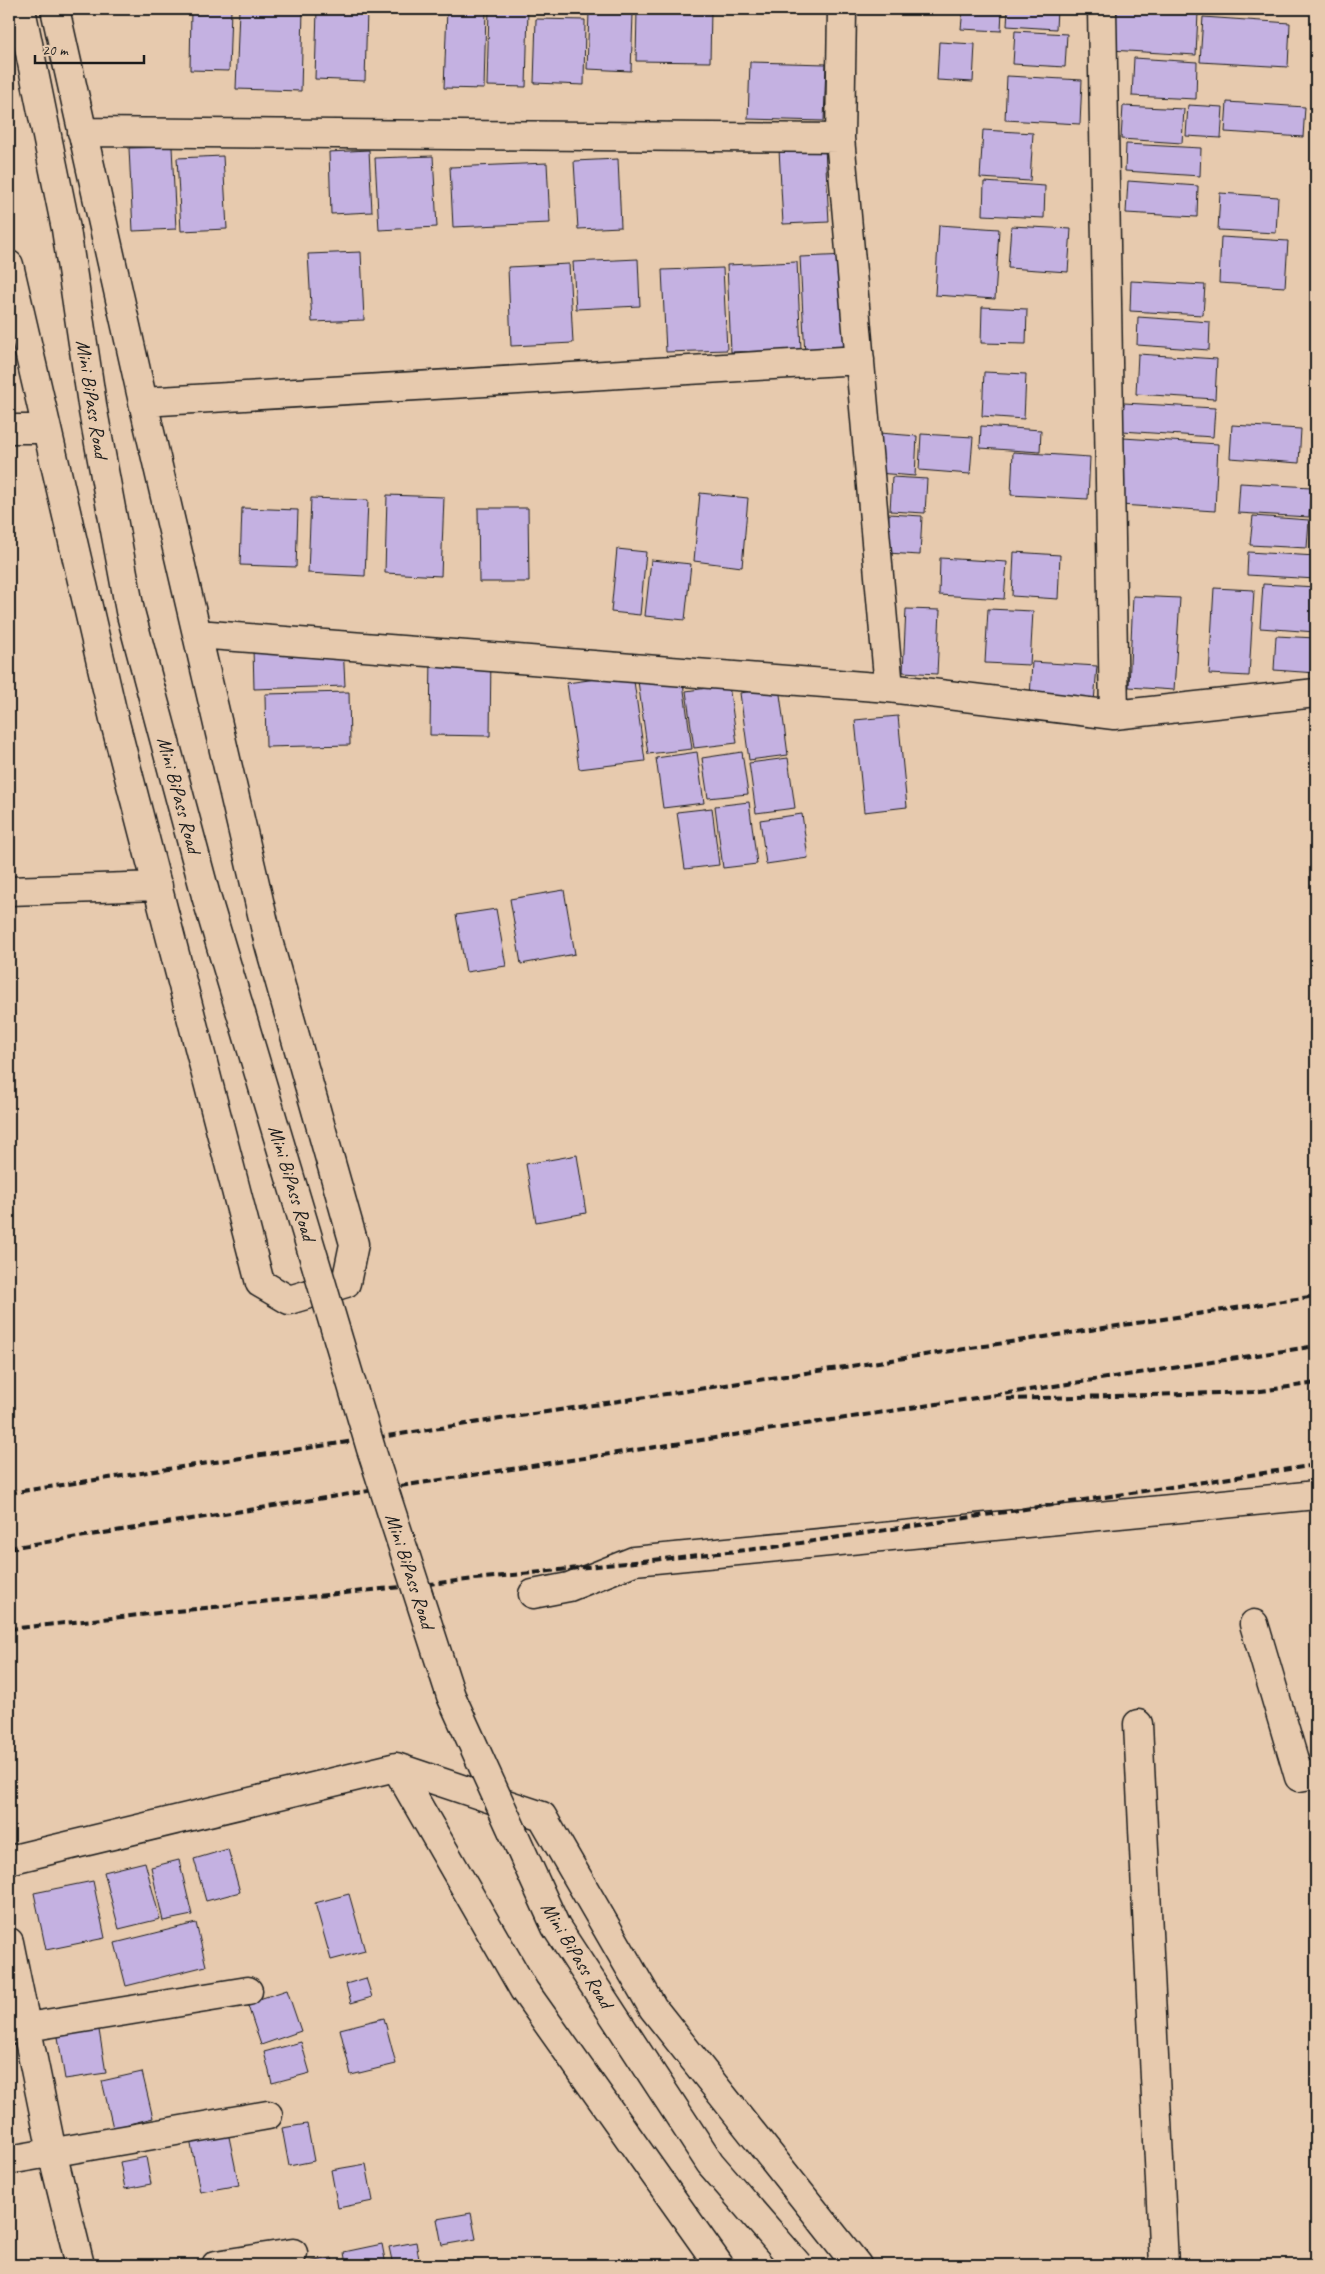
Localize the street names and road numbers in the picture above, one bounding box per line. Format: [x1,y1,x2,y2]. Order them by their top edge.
street label: Mini BiPass Road [70,338,114,463]
street label: Mini BiPass Road [151,734,207,859]
street label: Mini BiPass Road [263,1122,322,1247]
street label: Mini BiPass Road [380,1510,441,1635]
street label: Mini BiPass Road [535,1897,620,2015]

